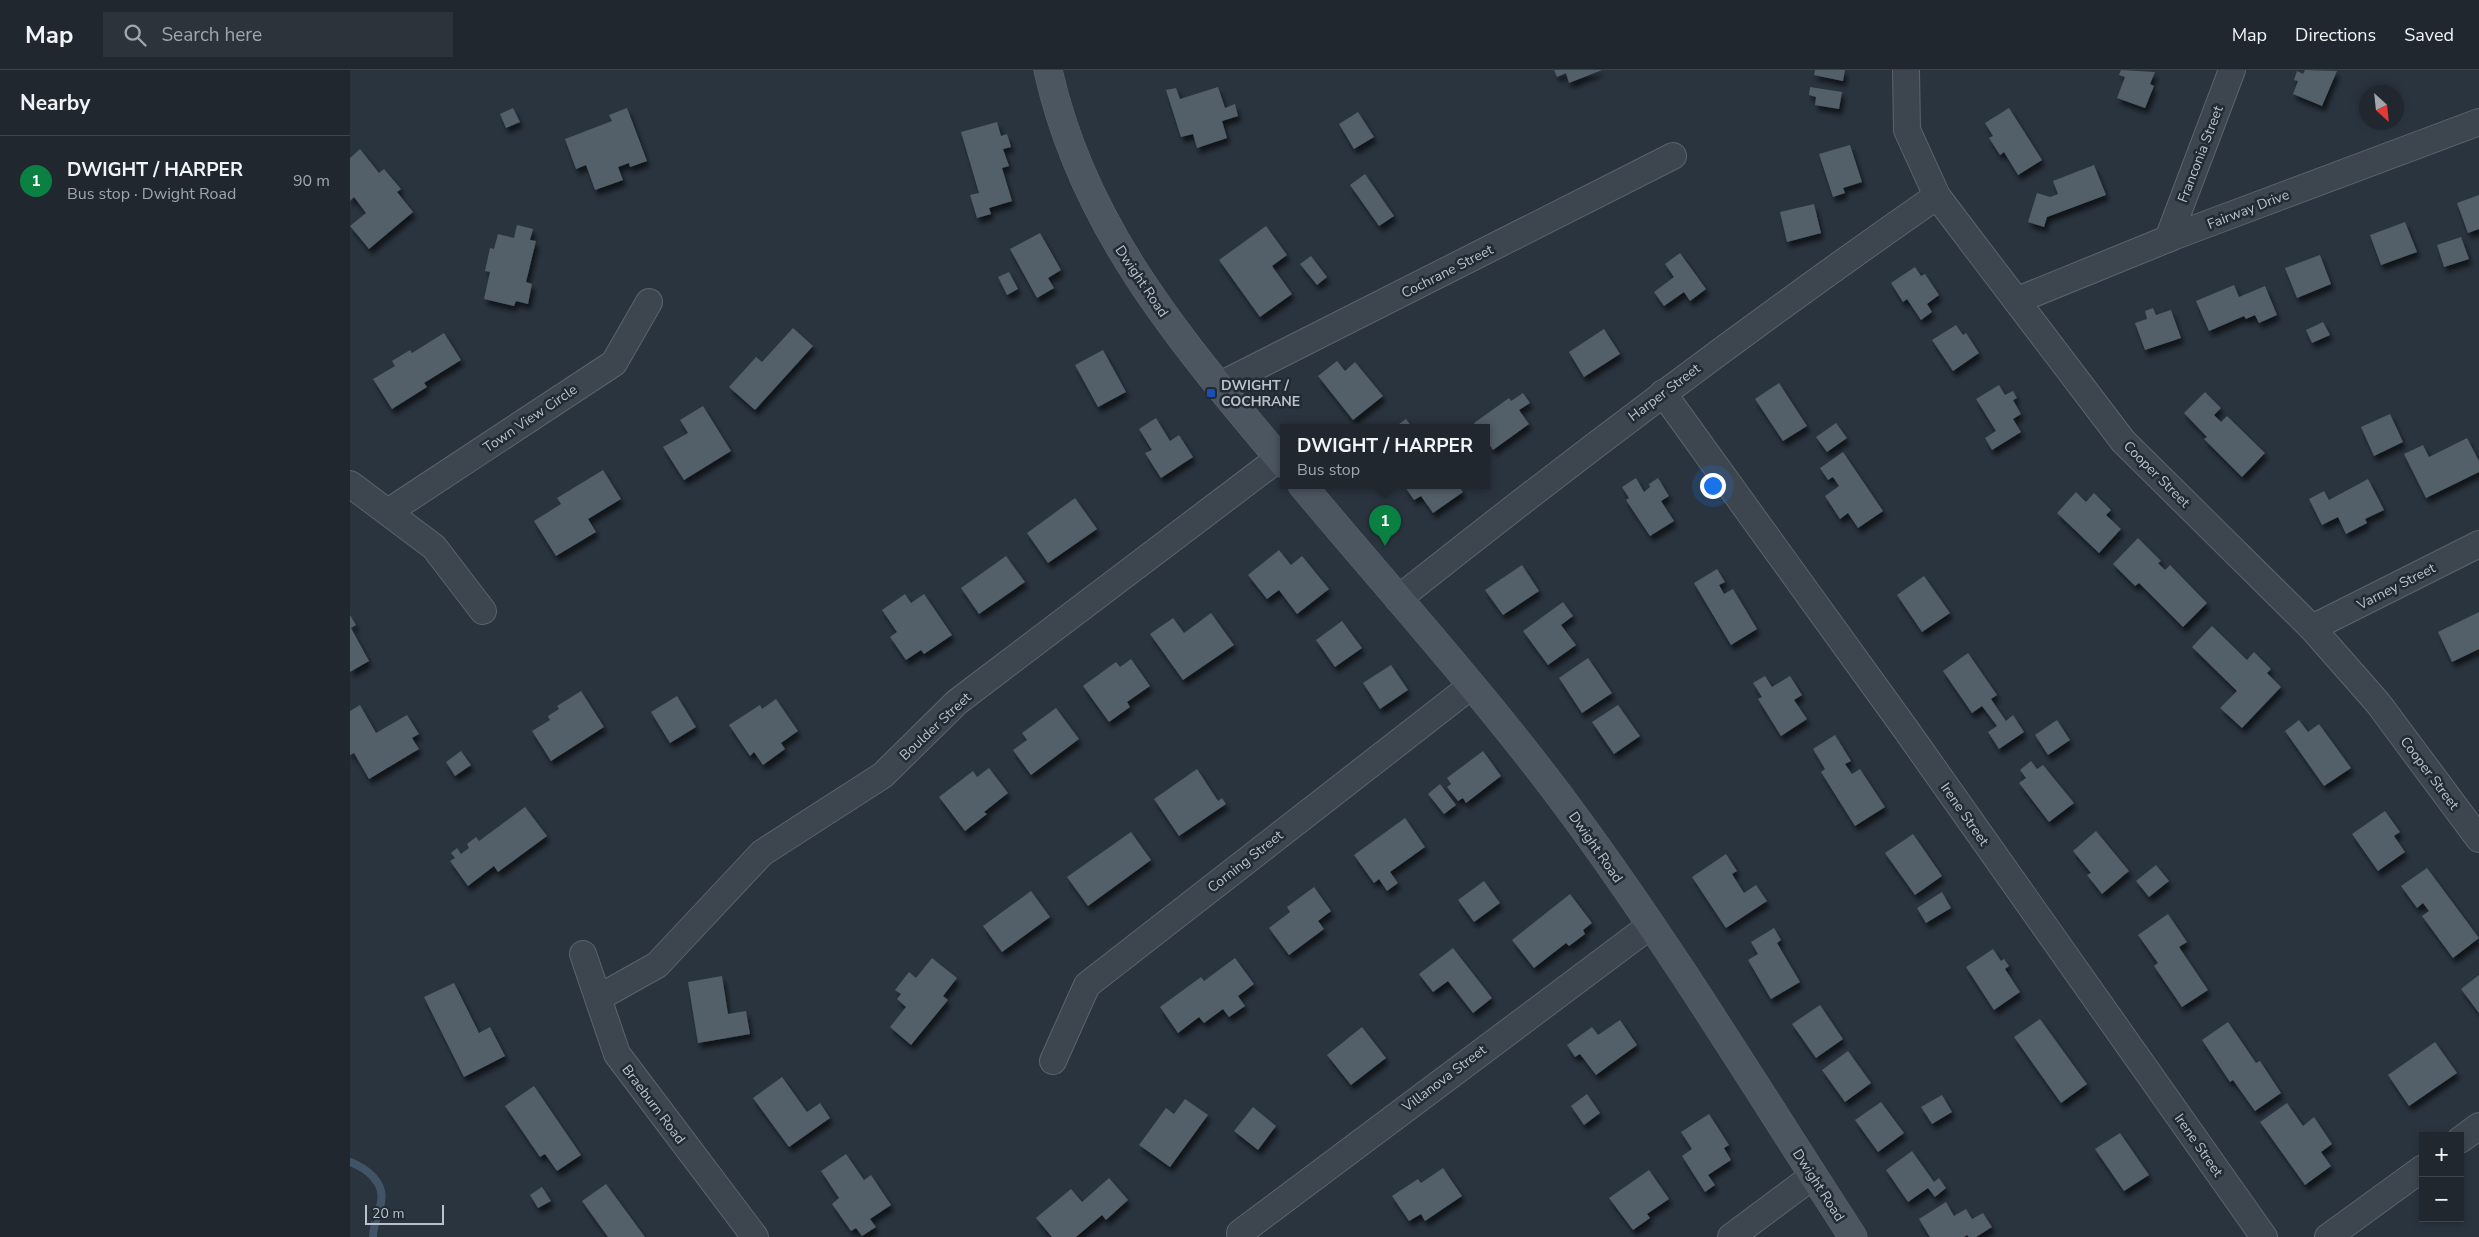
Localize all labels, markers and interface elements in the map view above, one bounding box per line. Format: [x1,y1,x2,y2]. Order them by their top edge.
search box [103,12,453,57]
text: Map [25,19,73,51]
icon: search [121,21,149,49]
text: Search here [161,22,262,48]
text: Map [2232,23,2267,47]
text: Directions [2295,23,2376,47]
text: Saved [2404,23,2454,47]
north arrow [2359,85,2404,130]
text: Nearby [20,89,90,117]
street label: Franconia Street [2173,103,2228,205]
text: DWIGHT / HARPER [67,157,243,183]
text: 1 [31,170,41,192]
text: 90 m [293,170,330,192]
text: Bus stop · Dwight Road [67,183,236,205]
street label: Fairway Drive [2204,185,2292,234]
street label: Cochrane Street [1398,240,1496,303]
street label: Dwight Road [1111,242,1173,321]
street label: Harper Street [1624,359,1704,426]
place label: DWIGHT / COCHRANE [1221,376,1300,411]
street label: Town View Circle [480,380,581,457]
marker: DWIGHT / COCHRANE [1205,387,1217,399]
popup [1280,424,1490,489]
text: DWIGHT / HARPER [1297,433,1473,459]
street label: Cooper Street [2119,437,2194,512]
text: Bus stop [1297,459,1360,481]
your location [1700,473,1726,499]
pin: 1 [1369,505,1401,546]
street label: Varney Street [2353,559,2439,615]
street label: Boulder Street [895,688,975,765]
street label: Cooper Street [2396,733,2463,814]
street label: Irene Street [1936,779,1993,850]
street label: Dwight Road [1564,808,1627,887]
street label: Corning Street [1204,826,1287,897]
street label: Villanova Street [1398,1041,1490,1117]
street label: Braeburn Road [618,1061,690,1148]
street label: Irene Street [2170,1110,2227,1181]
map controls [2419,1132,2464,1222]
button: + [2419,1132,2464,1177]
street label: Dwight Road [1788,1145,1849,1225]
button: − [2419,1177,2464,1222]
scale bar [365,1202,444,1225]
text: 20 m [372,1204,404,1223]

